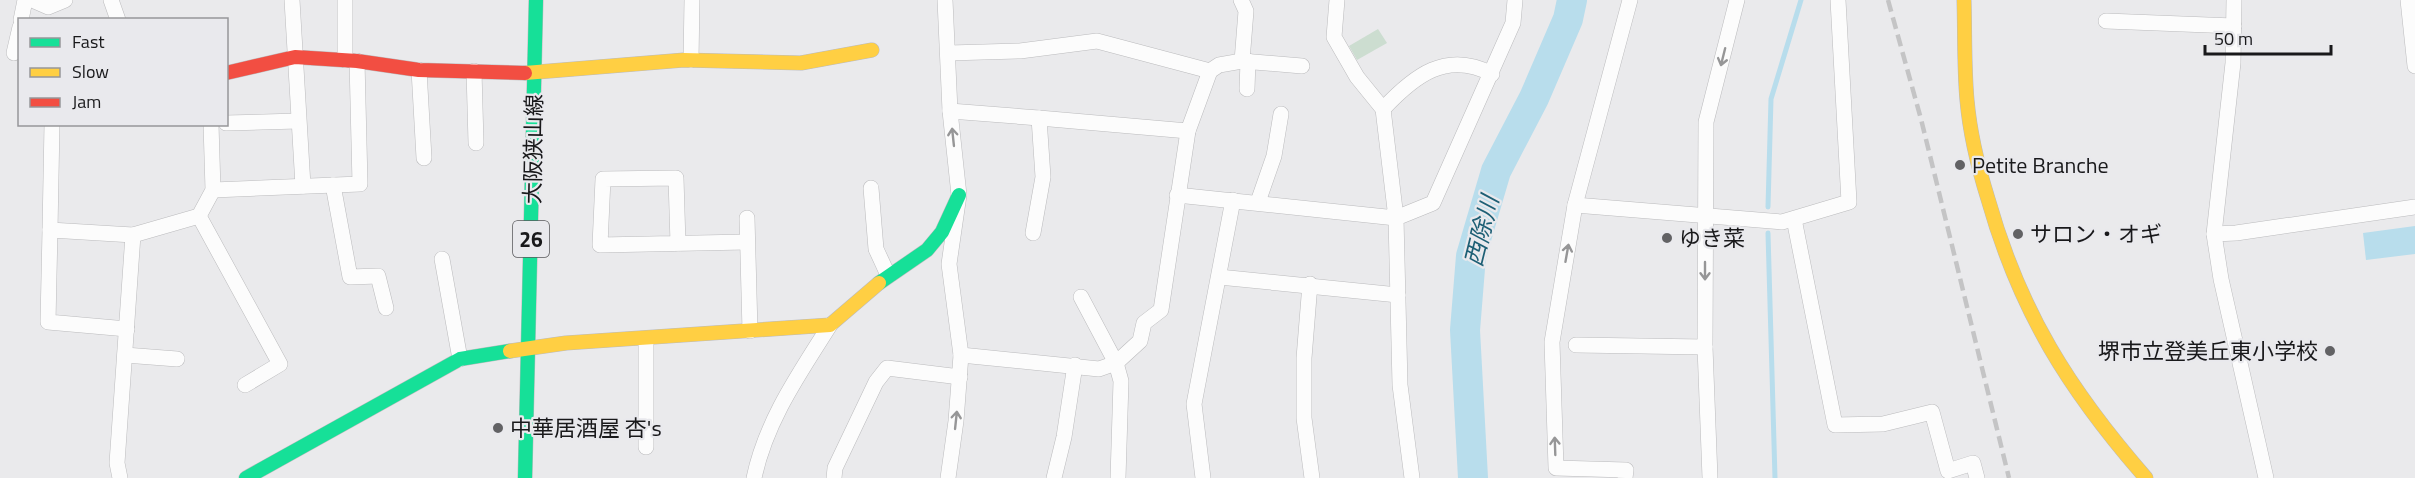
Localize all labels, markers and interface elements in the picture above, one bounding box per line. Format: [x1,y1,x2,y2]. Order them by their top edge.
legend [18,18,228,126]
scale bar [2205,18,2331,56]
text: 50 m [2214,25,2253,52]
text: Fast [72,28,105,55]
one-way arrow [1716,47,1728,66]
text: Slow [72,58,109,85]
text: Jam [72,88,101,115]
street label: 大阪狭山線 [515,94,551,204]
one-way arrow [947,127,958,147]
place label: Petite Branche [1972,148,2109,182]
marker: Petite Branche [1953,158,1967,172]
water label: 西除川 [1455,189,1508,270]
place label: サロン・オギ [2030,217,2162,251]
road number: 26 [513,221,549,257]
place label: ゆき菜 [1679,221,1745,255]
marker: サロン・オギ [2011,227,2025,241]
marker: ゆき菜 [1660,231,1674,245]
one-way arrow [1562,243,1573,263]
one-way arrow [1699,260,1711,280]
place label: 堺市立登美丘東小学校 [2098,334,2318,368]
marker: 堺市立登美丘東小学校 [2323,344,2337,358]
place label: 中華居酒屋 杏's [510,411,662,445]
one-way arrow [951,411,962,431]
marker: 中華居酒屋 杏's [491,421,505,435]
one-way arrow [1549,437,1561,457]

